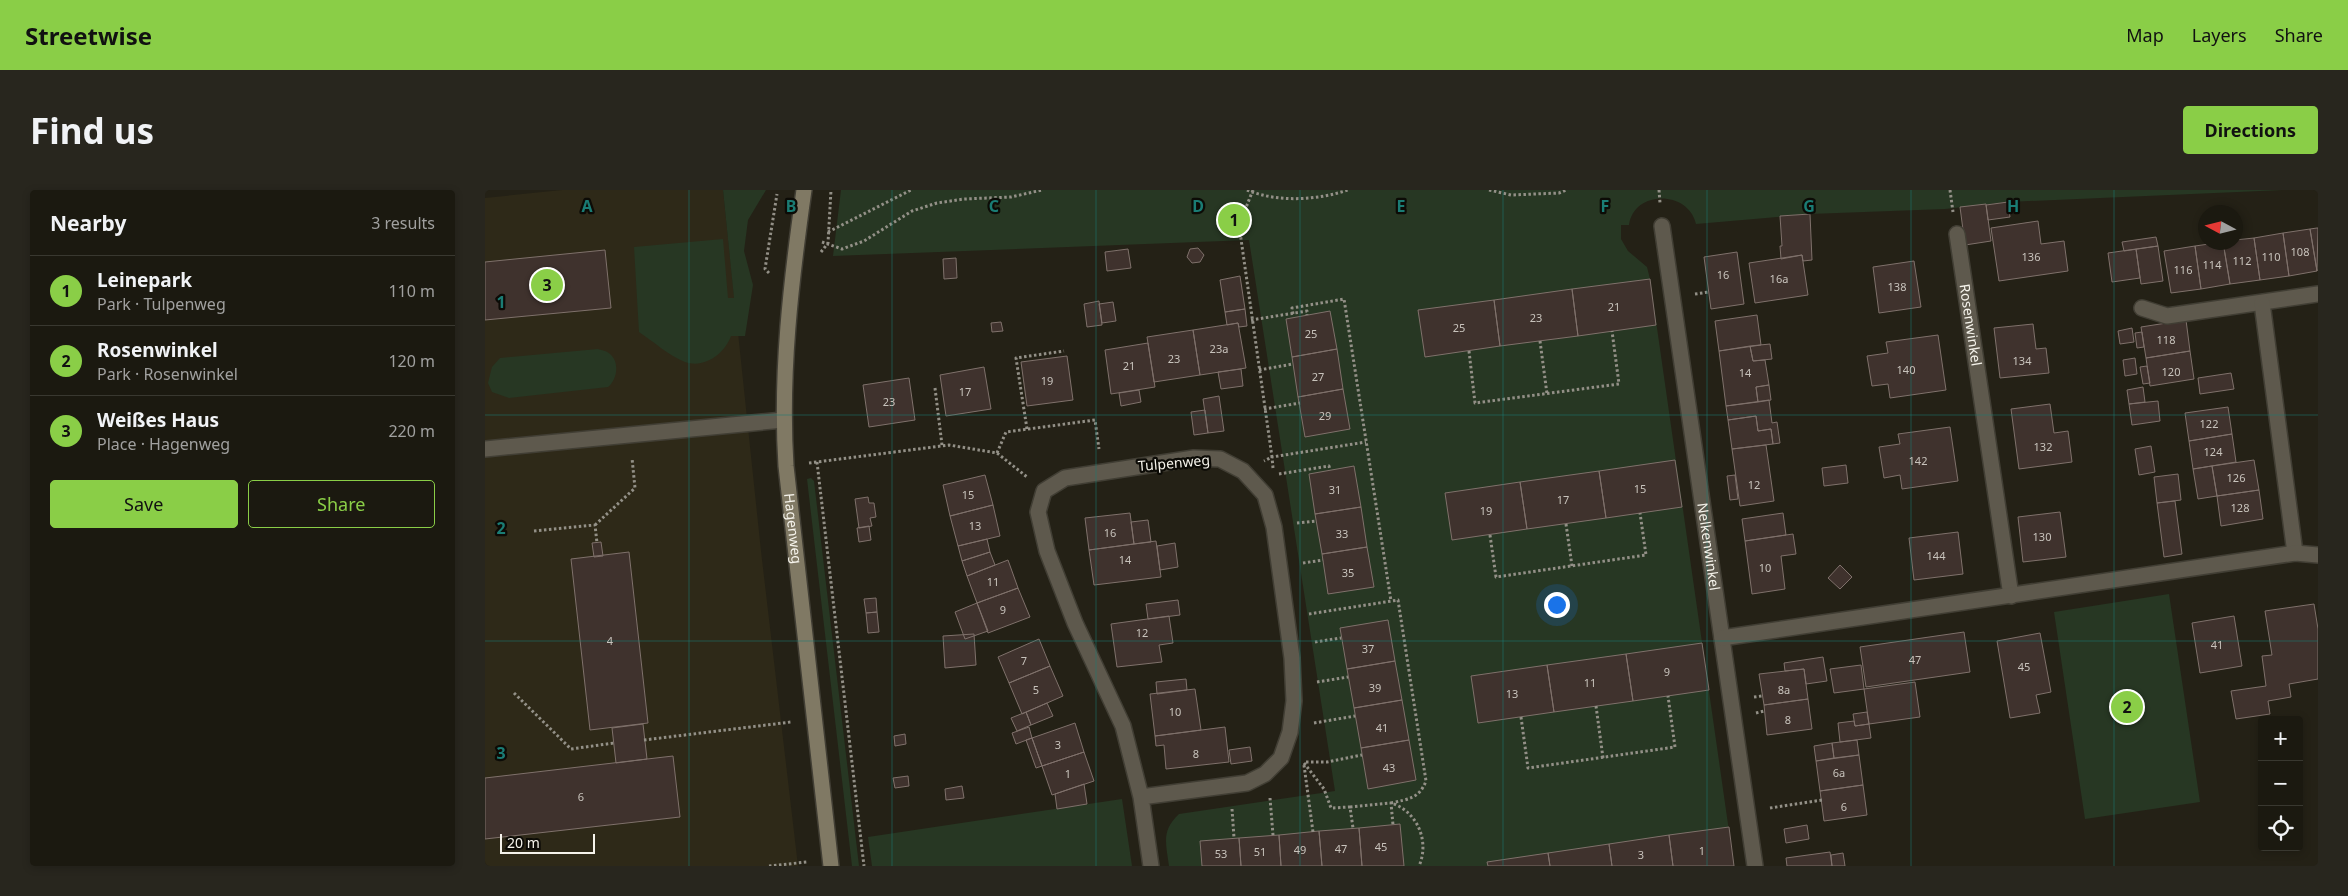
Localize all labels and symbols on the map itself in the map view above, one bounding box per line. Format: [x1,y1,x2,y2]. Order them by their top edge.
text: A [581,195,593,217]
text: B [786,195,796,217]
text: C [989,195,999,217]
text: D [1192,195,1204,217]
text: E [1397,195,1406,217]
text: F [1601,195,1609,217]
text: G [1803,195,1815,217]
text: H [2007,195,2019,217]
pin: 1 [1218,201,1250,239]
north arrow [2198,205,2243,250]
house number: 108 [2291,244,2309,259]
house number: 136 [2022,249,2040,264]
house number: 110 [2262,249,2280,264]
house number: 112 [2233,253,2251,268]
house number: 114 [2203,257,2222,272]
house number: 116 [2174,262,2192,277]
pin: 3 [531,266,563,304]
house number: 16 [1717,267,1729,282]
house number: 16a [1770,271,1788,286]
house number: 138 [1888,279,1906,294]
street label: Rosenwinkel [1956,283,1987,367]
text: 1 [496,291,506,313]
house number: 21 [1608,299,1620,314]
house number: 23 [1530,310,1542,325]
house number: 25 [1453,320,1465,335]
house number: 25 [1305,326,1317,341]
house number: 118 [2157,332,2175,347]
house number: 23a [1210,341,1228,356]
house number: 23 [1168,351,1180,366]
house number: 134 [2013,353,2032,368]
house number: 21 [1123,358,1135,373]
house number: 140 [1897,362,1915,377]
house number: 120 [2162,364,2180,379]
house number: 14 [1739,365,1752,380]
house number: 27 [1312,369,1324,384]
house number: 19 [1041,373,1053,388]
house number: 17 [959,384,971,399]
house number: 23 [883,394,895,409]
house number: 29 [1319,408,1331,423]
house number: 122 [2200,416,2218,431]
house number: 132 [2034,439,2052,454]
house number: 124 [2204,444,2223,459]
street label: Tulpenweg [1137,450,1211,475]
house number: 142 [1909,453,1927,468]
house number: 126 [2227,470,2245,485]
house number: 12 [1748,477,1760,492]
house number: 15 [1634,481,1646,496]
house number: 31 [1329,482,1341,497]
house number: 15 [962,487,974,502]
street label: Hagenweg [780,492,807,565]
house number: 17 [1557,492,1569,507]
house number: 128 [2231,500,2249,515]
street label: Nelkenwinkel [1693,501,1725,592]
house number: 19 [1480,503,1492,518]
text: 2 [496,517,506,539]
house number: 13 [969,518,981,533]
house number: 16 [1104,525,1116,540]
house number: 33 [1336,526,1348,541]
house number: 130 [2033,529,2051,544]
house number: 144 [1927,548,1946,563]
house number: 14 [1119,552,1132,567]
house number: 10 [1759,560,1771,575]
house number: 35 [1342,565,1354,580]
house number: 11 [987,574,999,589]
your location [1544,592,1570,618]
house number: 9 [1000,602,1006,617]
house number: 12 [1136,625,1148,640]
house number: 4 [607,633,614,648]
house number: 41 [2211,637,2223,652]
house number: 37 [1362,641,1374,656]
house number: 47 [1909,652,1921,667]
house number: 7 [1021,653,1027,668]
house number: 45 [2018,659,2030,674]
house number: 9 [1664,664,1670,679]
house number: 11 [1584,675,1596,690]
house number: 39 [1369,680,1381,695]
house number: 5 [1033,682,1039,697]
house number: 8a [1778,682,1790,697]
house number: 13 [1506,686,1518,701]
pin: 2 [2111,688,2143,726]
house number: 10 [1169,704,1181,719]
house number: 8 [1785,712,1791,727]
house number: 41 [1376,720,1388,735]
house number: 3 [1055,737,1061,752]
text: 3 [496,742,506,764]
house number: 8 [1193,746,1199,761]
house number: 43 [1383,760,1395,775]
house number: 6a [1833,765,1845,780]
house number: 1 [1065,766,1071,781]
house number: 6 [578,789,584,804]
house number: 6 [1841,799,1847,814]
scale bar [500,831,595,854]
house number: 45 [1375,839,1387,854]
house number: 47 [1335,841,1347,856]
house number: 49 [1294,842,1306,857]
house number: 1 [1699,843,1705,858]
house number: 51 [1254,844,1266,859]
house number: 53 [1215,846,1227,861]
house number: 3 [1638,847,1644,862]

